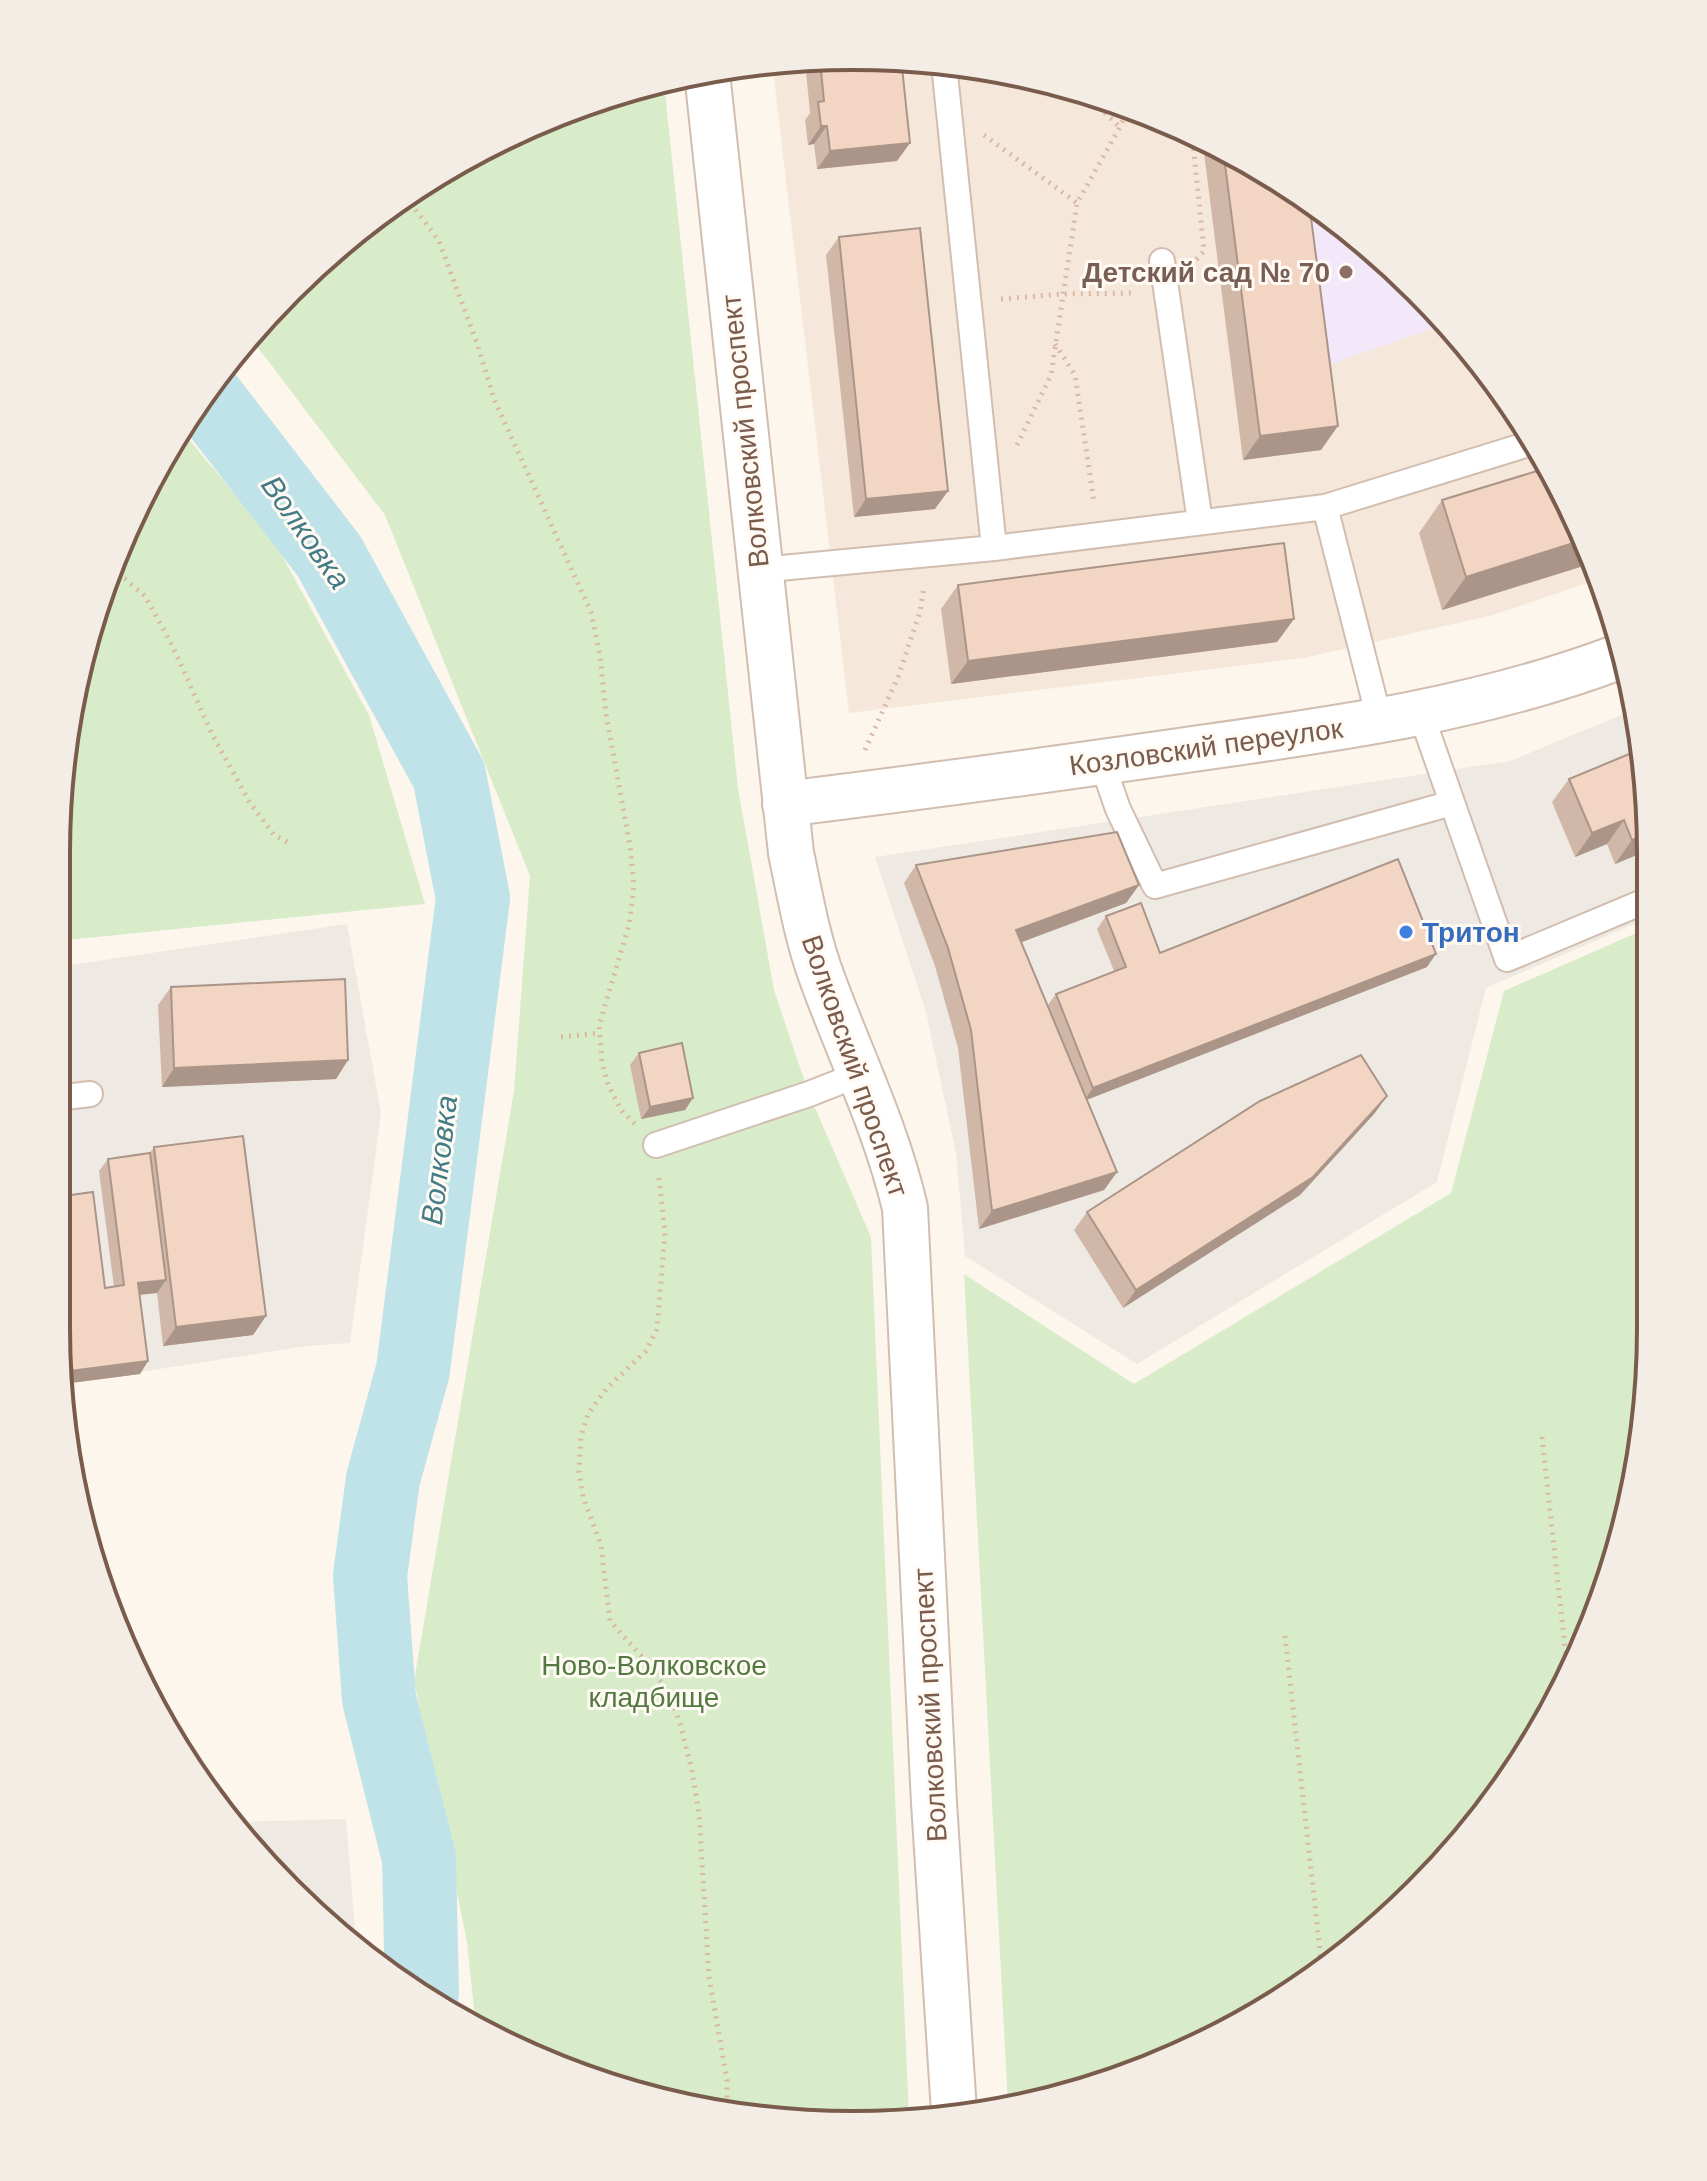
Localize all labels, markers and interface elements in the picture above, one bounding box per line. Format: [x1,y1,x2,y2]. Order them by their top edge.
place label: Детский сад № 70 [1082,257,1330,288]
marker: Детский сад № 70 [1337,263,1355,281]
street label: Волковский проспект [715,293,775,569]
water label: Волковка [255,469,357,595]
street label: Козловский переулок [1067,712,1345,782]
place label: Тритон [1422,917,1520,948]
marker: Тритон [1397,923,1415,941]
street label: Волковский проспект [796,931,914,1201]
water label: Волковка [415,1093,463,1227]
street label: Волковский проспект [907,1567,953,1843]
park label: Ново-Волковское кладбище [541,1650,767,1713]

